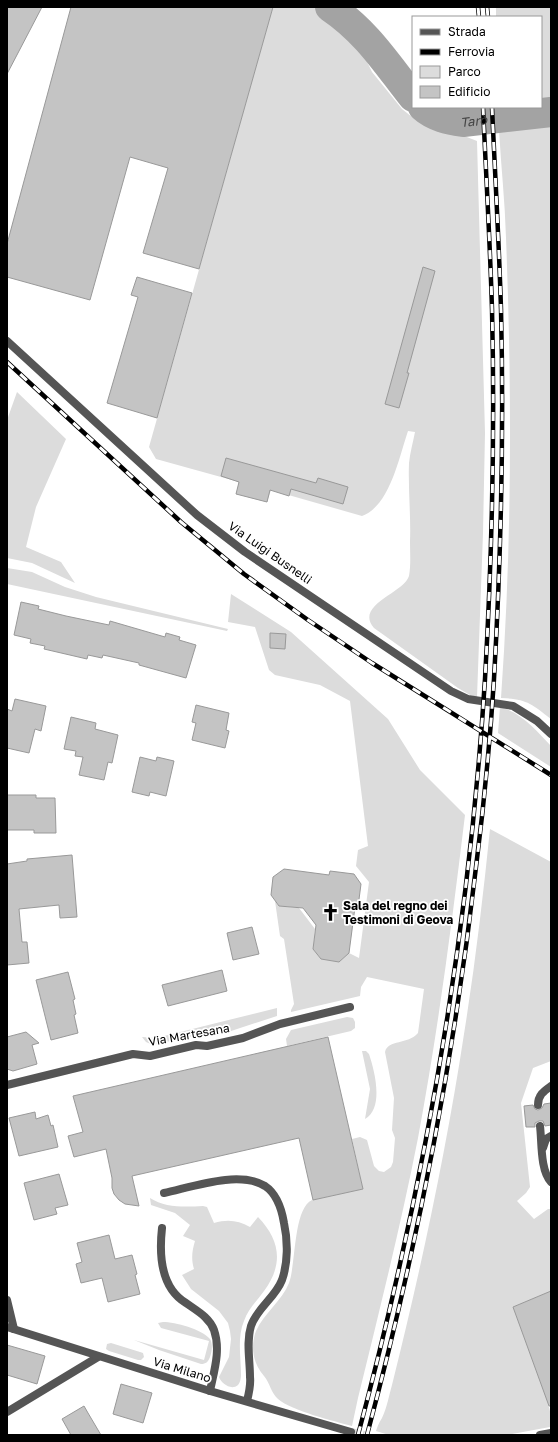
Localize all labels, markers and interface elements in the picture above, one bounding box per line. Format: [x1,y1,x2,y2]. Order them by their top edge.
legend [412,16,542,108]
text: Strada [448,24,486,39]
text: Ferrovia [448,44,495,59]
text: Parco [448,64,481,79]
text: Edificio [448,84,490,99]
water label: Tarò [459,111,489,130]
street label: Via Luigi Busnelli [226,518,315,587]
place label: Sala del regno dei Testimoni di Geova [343,898,453,927]
church icon: Sala del regno dei Testimoni di Geova [320,903,340,923]
street label: Via Martesana [147,1020,231,1049]
street label: Via Milano [151,1354,213,1385]

